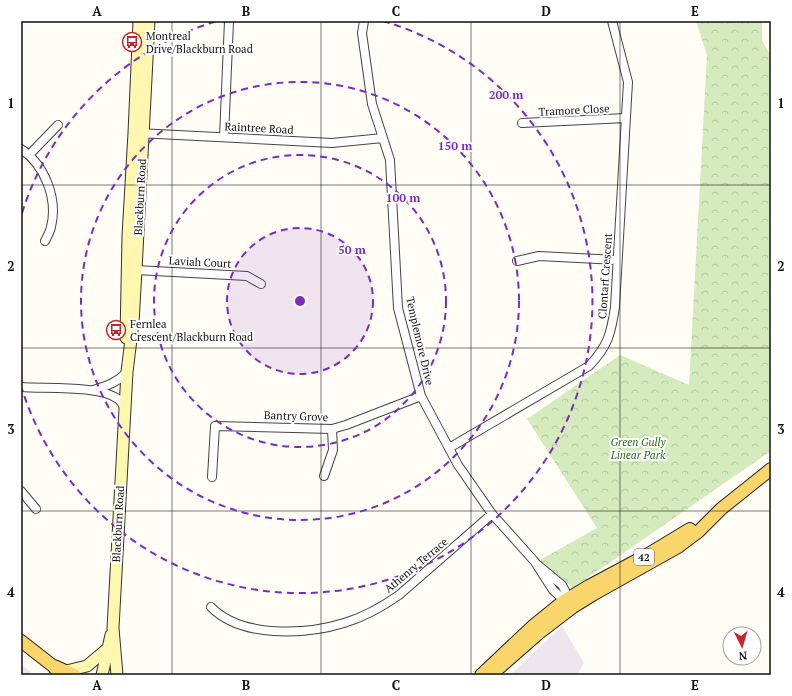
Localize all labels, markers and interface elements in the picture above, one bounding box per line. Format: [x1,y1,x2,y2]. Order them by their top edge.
text: A [92,2,102,20]
text: B [242,2,250,20]
text: C [392,2,400,20]
text: D [541,2,551,20]
text: E [691,2,699,20]
place label: Montreal Drive/Blackburn Road [146,29,253,56]
bus stop icon: Montreal Drive/Blackburn Road [121,31,143,53]
text: 200 m [489,87,523,102]
text: 1 [7,94,15,112]
text: 1 [777,94,785,112]
street label: Tramore Close [538,101,610,119]
street label: Raintree Road [224,119,294,137]
text: 150 m [438,138,472,153]
street label: Blackburn Road [131,158,149,236]
text: 100 m [386,190,420,205]
street label: Clontarf Crescent [595,233,615,319]
text: 50 m [338,242,366,257]
street label: Laviah Court [168,253,232,271]
text: 2 [7,257,15,275]
text: 2 [777,257,785,275]
centre of rings [293,294,307,308]
street label: Templemore Drive [403,295,437,387]
place label: Fernlea Crescent/Blackburn Road [130,317,253,344]
bus stop icon: Fernlea Crescent/Blackburn Road [105,319,127,341]
street label: Bantry Grove [264,408,329,424]
text: 3 [7,420,15,438]
text: 3 [777,420,785,438]
park label: Green Gully Linear Park [610,435,666,462]
street label: Blackburn Road [109,485,127,563]
street label: Athenry Terrace [381,534,451,596]
road number: 42 [634,549,654,565]
text: 4 [7,583,15,601]
text: 4 [777,583,785,601]
north arrow [722,626,762,666]
text: N [737,649,748,663]
text: A [92,676,102,694]
text: B [242,676,250,694]
text: C [392,676,400,694]
text: D [541,676,551,694]
text: E [691,676,699,694]

